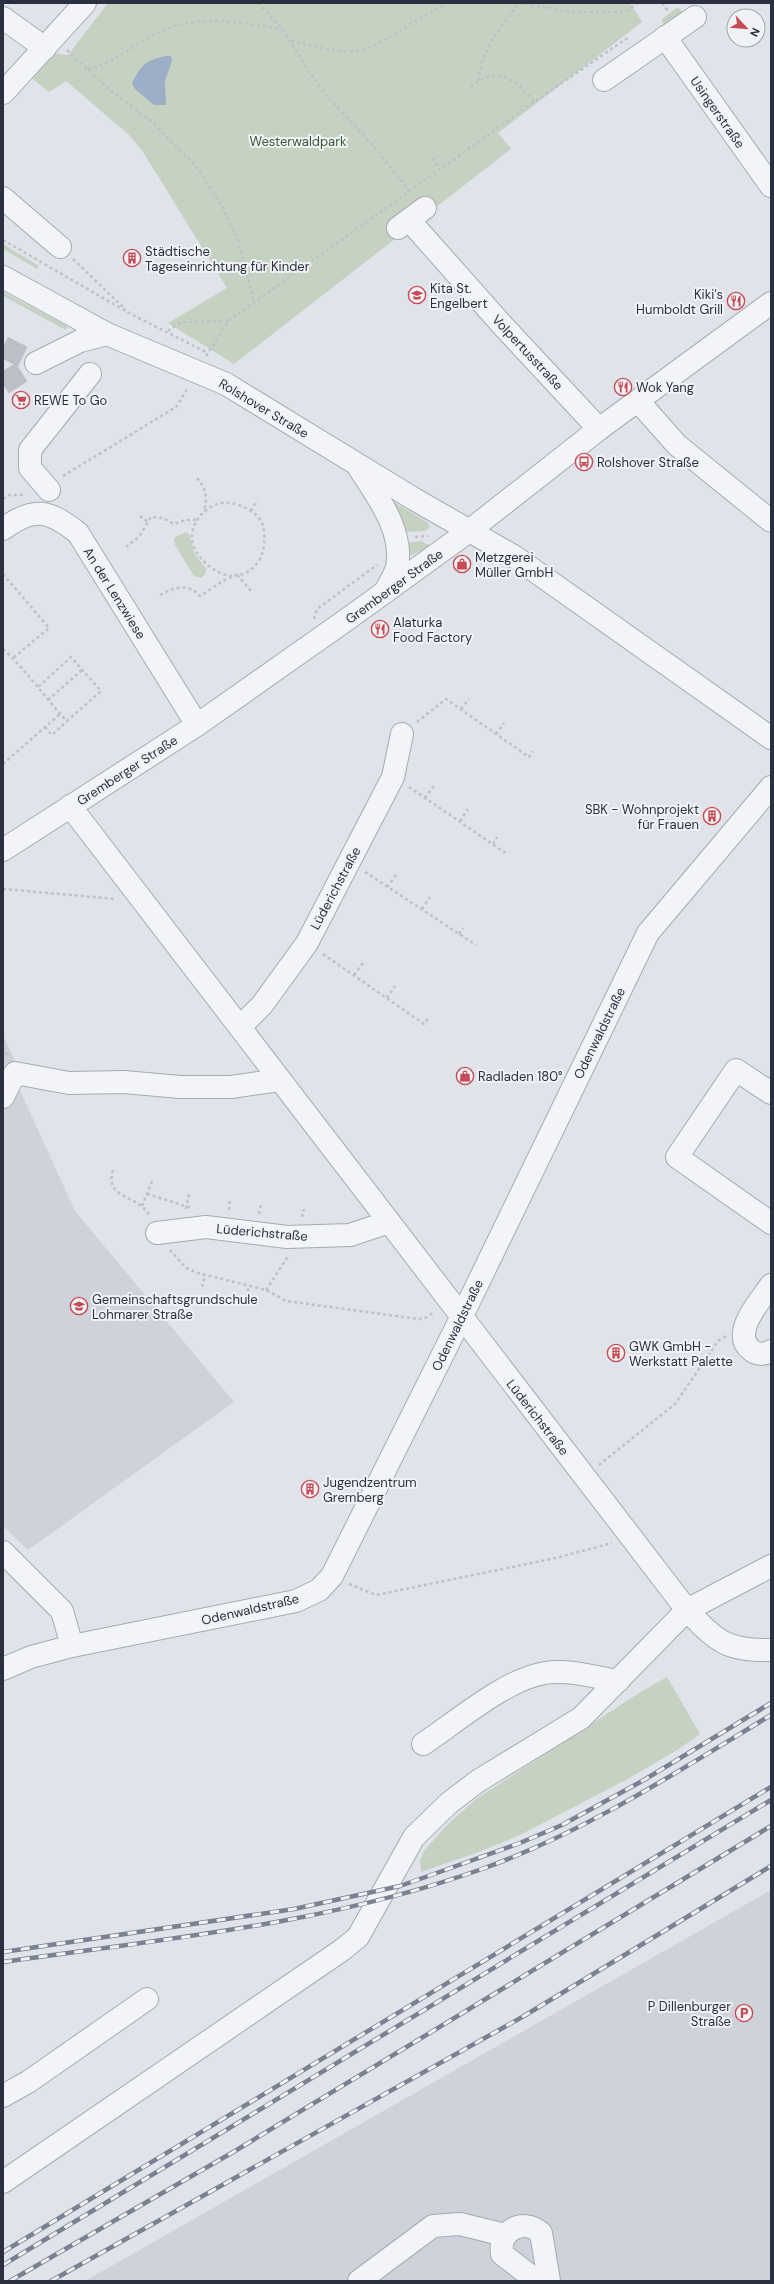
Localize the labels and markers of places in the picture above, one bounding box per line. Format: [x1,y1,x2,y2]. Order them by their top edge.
place label: Städtische Tageseinrichtung für Kinder [145,243,310,275]
building icon: Städtische Tageseinrichtung für Kinder [122,248,142,268]
place label: Kita St. Engelbert [430,280,488,312]
school or university icon: Kita St. Engelbert [407,285,427,305]
place label: Kiki's Humboldt Grill [636,286,723,318]
restaurant icon: Kiki's Humboldt Grill [726,291,746,311]
restaurant icon: Wok Yang [613,377,633,397]
place label: Wok Yang [636,379,694,396]
supermarket icon: REWE To Go [11,390,31,410]
place label: REWE To Go [34,392,108,409]
bus stop icon: Rolshover Straße [574,452,594,472]
place label: Rolshover Straße [597,454,699,471]
place label: Metzgerei Müller GmbH [475,549,553,581]
shop icon: Metzgerei Müller GmbH [452,554,472,574]
place label: Alaturka Food Factory [393,614,472,646]
restaurant icon: Alaturka Food Factory [370,619,390,639]
place label: SBK - Wohnprojekt für Frauen [585,801,699,833]
building icon: SBK - Wohnprojekt für Frauen [702,806,722,826]
shop icon: Radladen 180° [455,1066,475,1086]
place label: Radladen 180° [478,1068,563,1085]
place label: Gemeinschaftsgrundschule Lohmarer Straße [92,1291,258,1323]
school or university icon: Gemeinschaftsgrundschule Lohmarer Straße [69,1296,89,1316]
place label: GWK GmbH - Werkstatt Palette [629,1338,733,1370]
building icon: GWK GmbH - Werkstatt Palette [606,1343,626,1363]
place label: Jugendzentrum Gremberg [323,1474,417,1506]
building icon: Jugendzentrum Gremberg [300,1479,320,1499]
place label: P Dillenburger Straße [648,1998,731,2030]
parking icon: P Dillenburger Straße [734,2003,754,2023]

